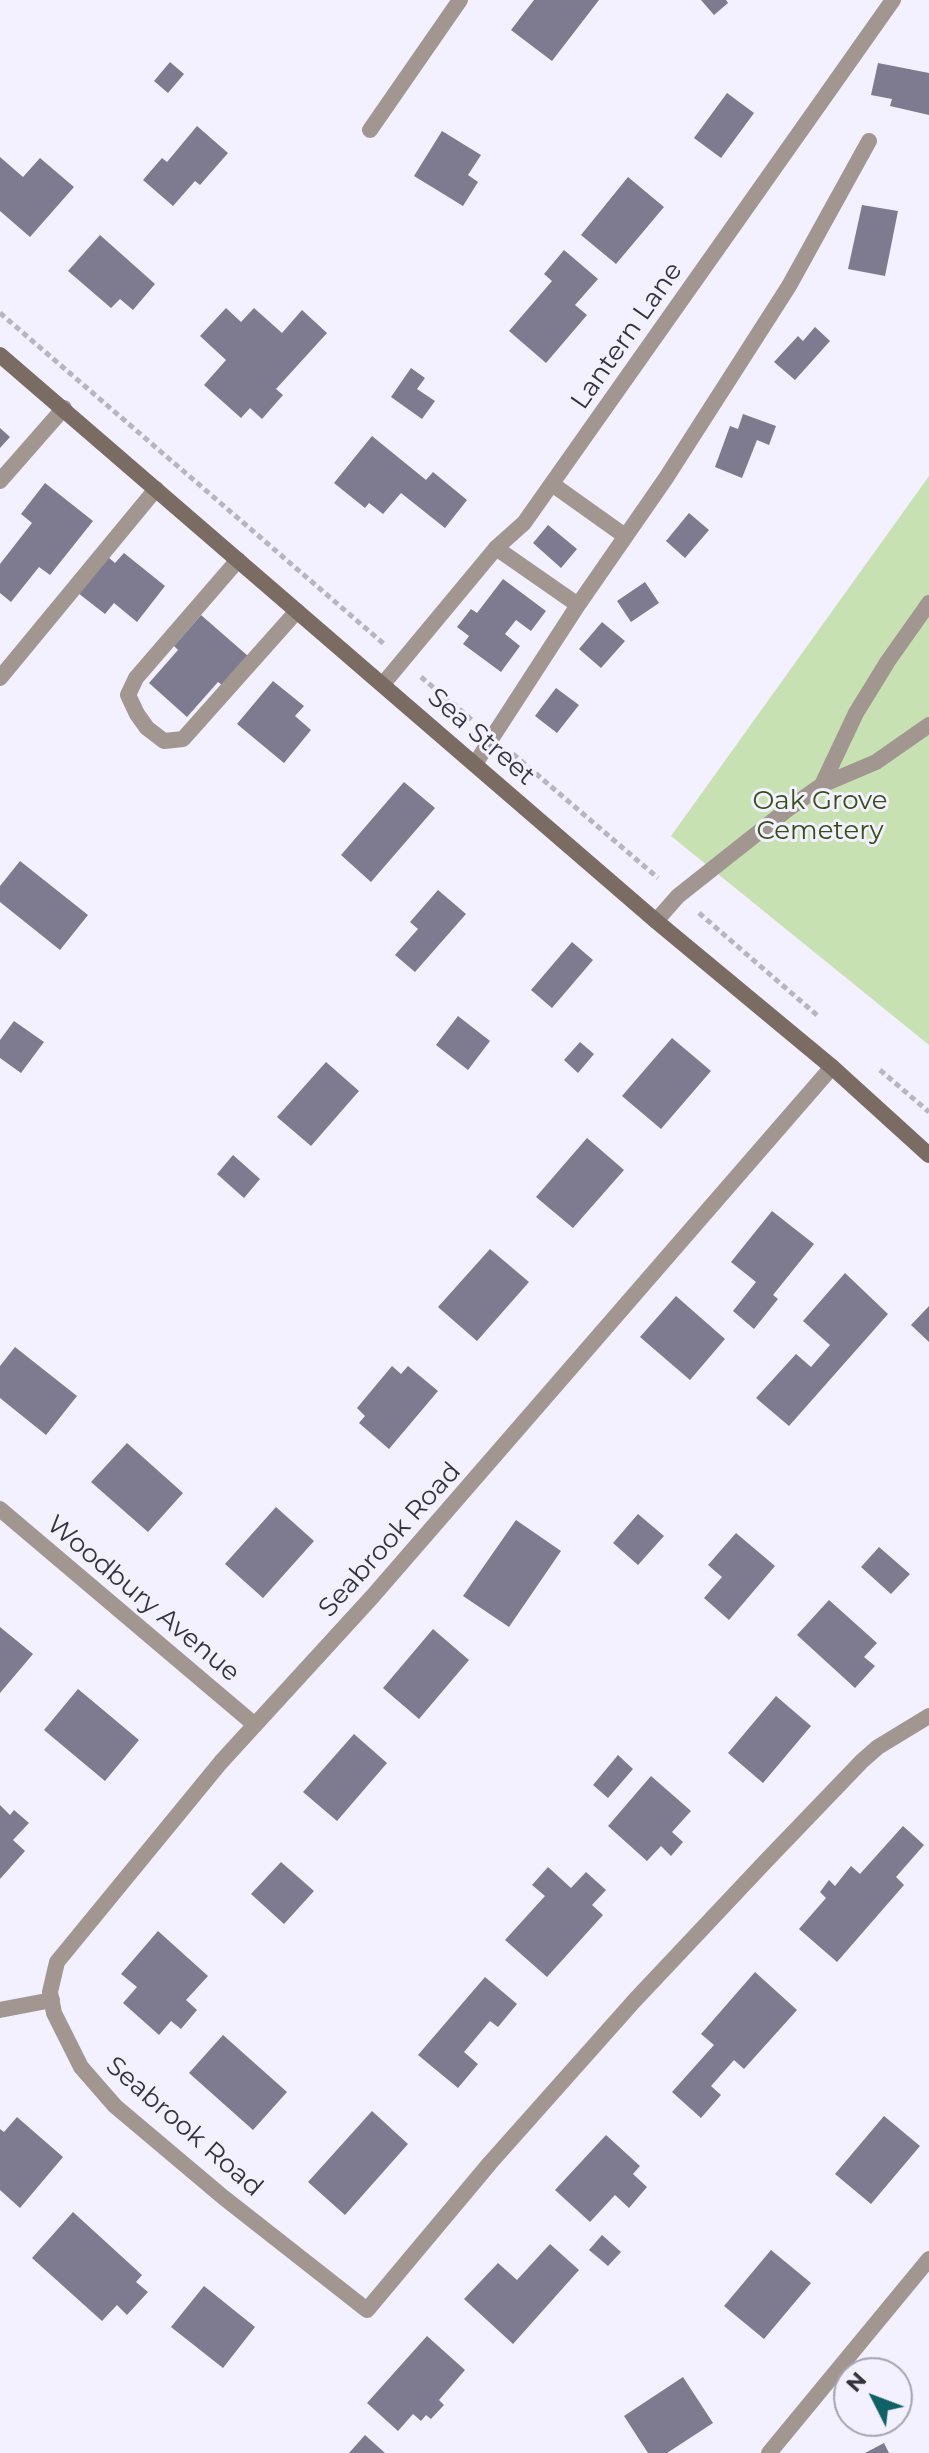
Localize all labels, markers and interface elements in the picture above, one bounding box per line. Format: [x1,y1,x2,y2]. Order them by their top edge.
street label: Lantern Lane [565,256,689,416]
street label: Sea Street [421,682,541,792]
park label: Oak Grove Cemetery [752,785,888,846]
street label: Seabrook Road [312,1456,468,1624]
street label: Woodbury Avenue [40,1509,246,1689]
street label: Seabrook Road [99,2051,269,2203]
north arrow [833,2357,913,2437]
text: N [840,2366,872,2398]

